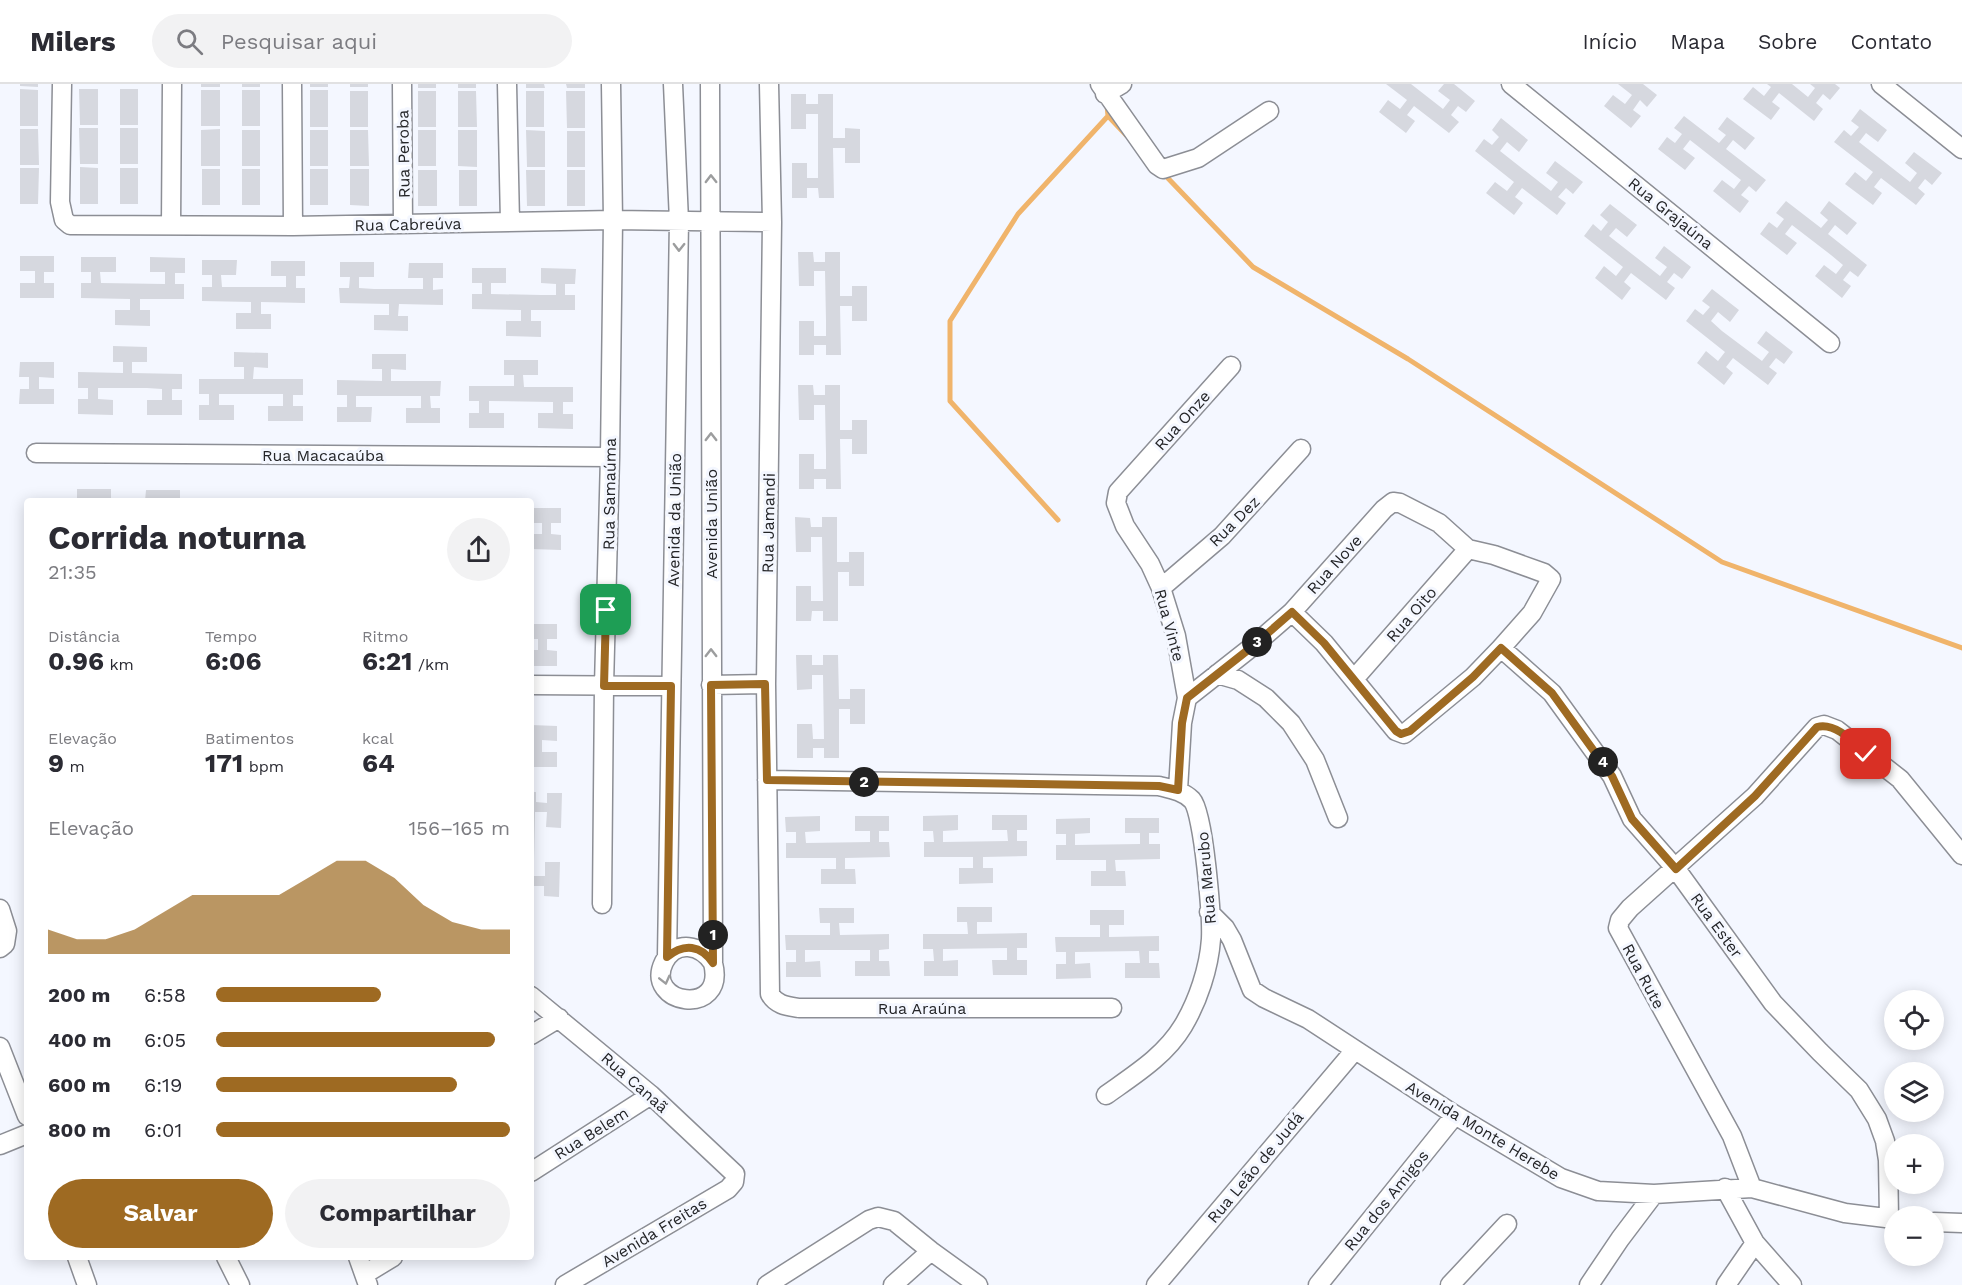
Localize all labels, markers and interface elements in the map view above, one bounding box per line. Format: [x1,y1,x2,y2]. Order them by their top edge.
search box [152,14,572,68]
text: Milers [30,25,116,58]
icon: search [173,25,206,58]
text: Pesquisar aqui [221,29,377,54]
text: Início [1582,29,1637,54]
text: Mapa [1670,29,1725,54]
text: Sobre [1758,29,1817,54]
text: Contato [1850,29,1932,54]
street label: Rua Peroba [393,110,414,198]
street label: Rua Grajaúna [1624,173,1717,253]
one-way arrow [704,174,717,183]
street label: Rua Cabreúva [354,214,462,235]
one-way arrow [672,243,685,252]
street label: Rua Onze [1151,387,1214,454]
one-way arrow [705,432,717,441]
street label: Rua Samaúma [599,438,620,550]
street label: Rua Macacaúba [262,446,384,465]
street label: Avenida da União [664,453,685,587]
street label: Avenida União [702,469,721,579]
street label: Rua Jamandi [758,473,779,573]
street label: Rua Dez [1205,492,1264,551]
text: Corrida noturna [48,518,306,557]
button: share [447,518,510,581]
street label: Rua Nove [1303,531,1366,598]
text: 21:35 [48,560,97,584]
street label: Rua Oito [1382,583,1441,646]
pin [580,584,631,635]
street label: Rua Vinte [1151,587,1188,663]
icon: arrive [589,593,622,626]
text: Distância [48,627,120,646]
text: Tempo [205,627,257,646]
text: Ritmo [362,627,408,646]
pin: 3 [1242,627,1272,657]
text: 3 [1252,632,1262,651]
text: 0.96 [48,646,104,676]
text: 6:06 [205,646,262,676]
text: 6:21 [362,646,413,676]
one-way arrow [705,648,717,657]
text: km [104,655,134,674]
text: /km [413,655,449,674]
pin [1840,728,1891,779]
text: Elevação [48,729,117,748]
text: Batimentos [205,729,294,748]
text: kcal [362,729,394,748]
icon: check [1849,737,1882,770]
pin: 4 [1588,747,1618,777]
text: 9 [48,748,64,778]
text: 171 [205,748,243,778]
text: 64 [362,748,395,778]
text: 4 [1598,752,1608,771]
text: m [64,757,85,776]
text: bpm [243,757,284,776]
pin: 2 [849,767,879,797]
text: 2 [859,772,869,791]
text: Elevação [48,816,134,840]
text: 156–165 m [408,816,510,840]
street label: Rua Marubo [1193,831,1220,925]
street label: Rua Ester [1687,889,1747,962]
pin: 1 [698,920,728,950]
text: 1 [710,925,716,944]
street label: Rua Rute [1619,941,1669,1012]
one-way arrow [657,975,670,985]
text: 200 m [48,983,110,1007]
text: 6:58 [144,983,186,1007]
map controls [1884,990,1944,1266]
button: locate [1884,990,1944,1050]
street label: Rua Araúna [878,999,966,1018]
text: 400 m [48,1028,111,1052]
text: 6:05 [144,1028,186,1052]
street label: Rua Canaã [597,1048,672,1117]
button: layers [1884,1062,1944,1122]
text: 600 m [48,1073,111,1097]
text: 6:19 [144,1073,182,1097]
street label: Avenida Monte Herebe [1402,1077,1563,1184]
street label: Rua Belem [551,1103,632,1164]
street label: Rua Leão de Judá [1203,1108,1307,1227]
text: 800 m [48,1118,111,1142]
text: 6:01 [144,1118,182,1142]
button: + [1884,1134,1944,1194]
street label: Rua dos Amigos [1340,1146,1433,1254]
button: Salvar [48,1179,273,1248]
button: Compartilhar [285,1179,510,1248]
street label: Avenida Freitas [598,1194,710,1271]
button: − [1884,1206,1944,1266]

